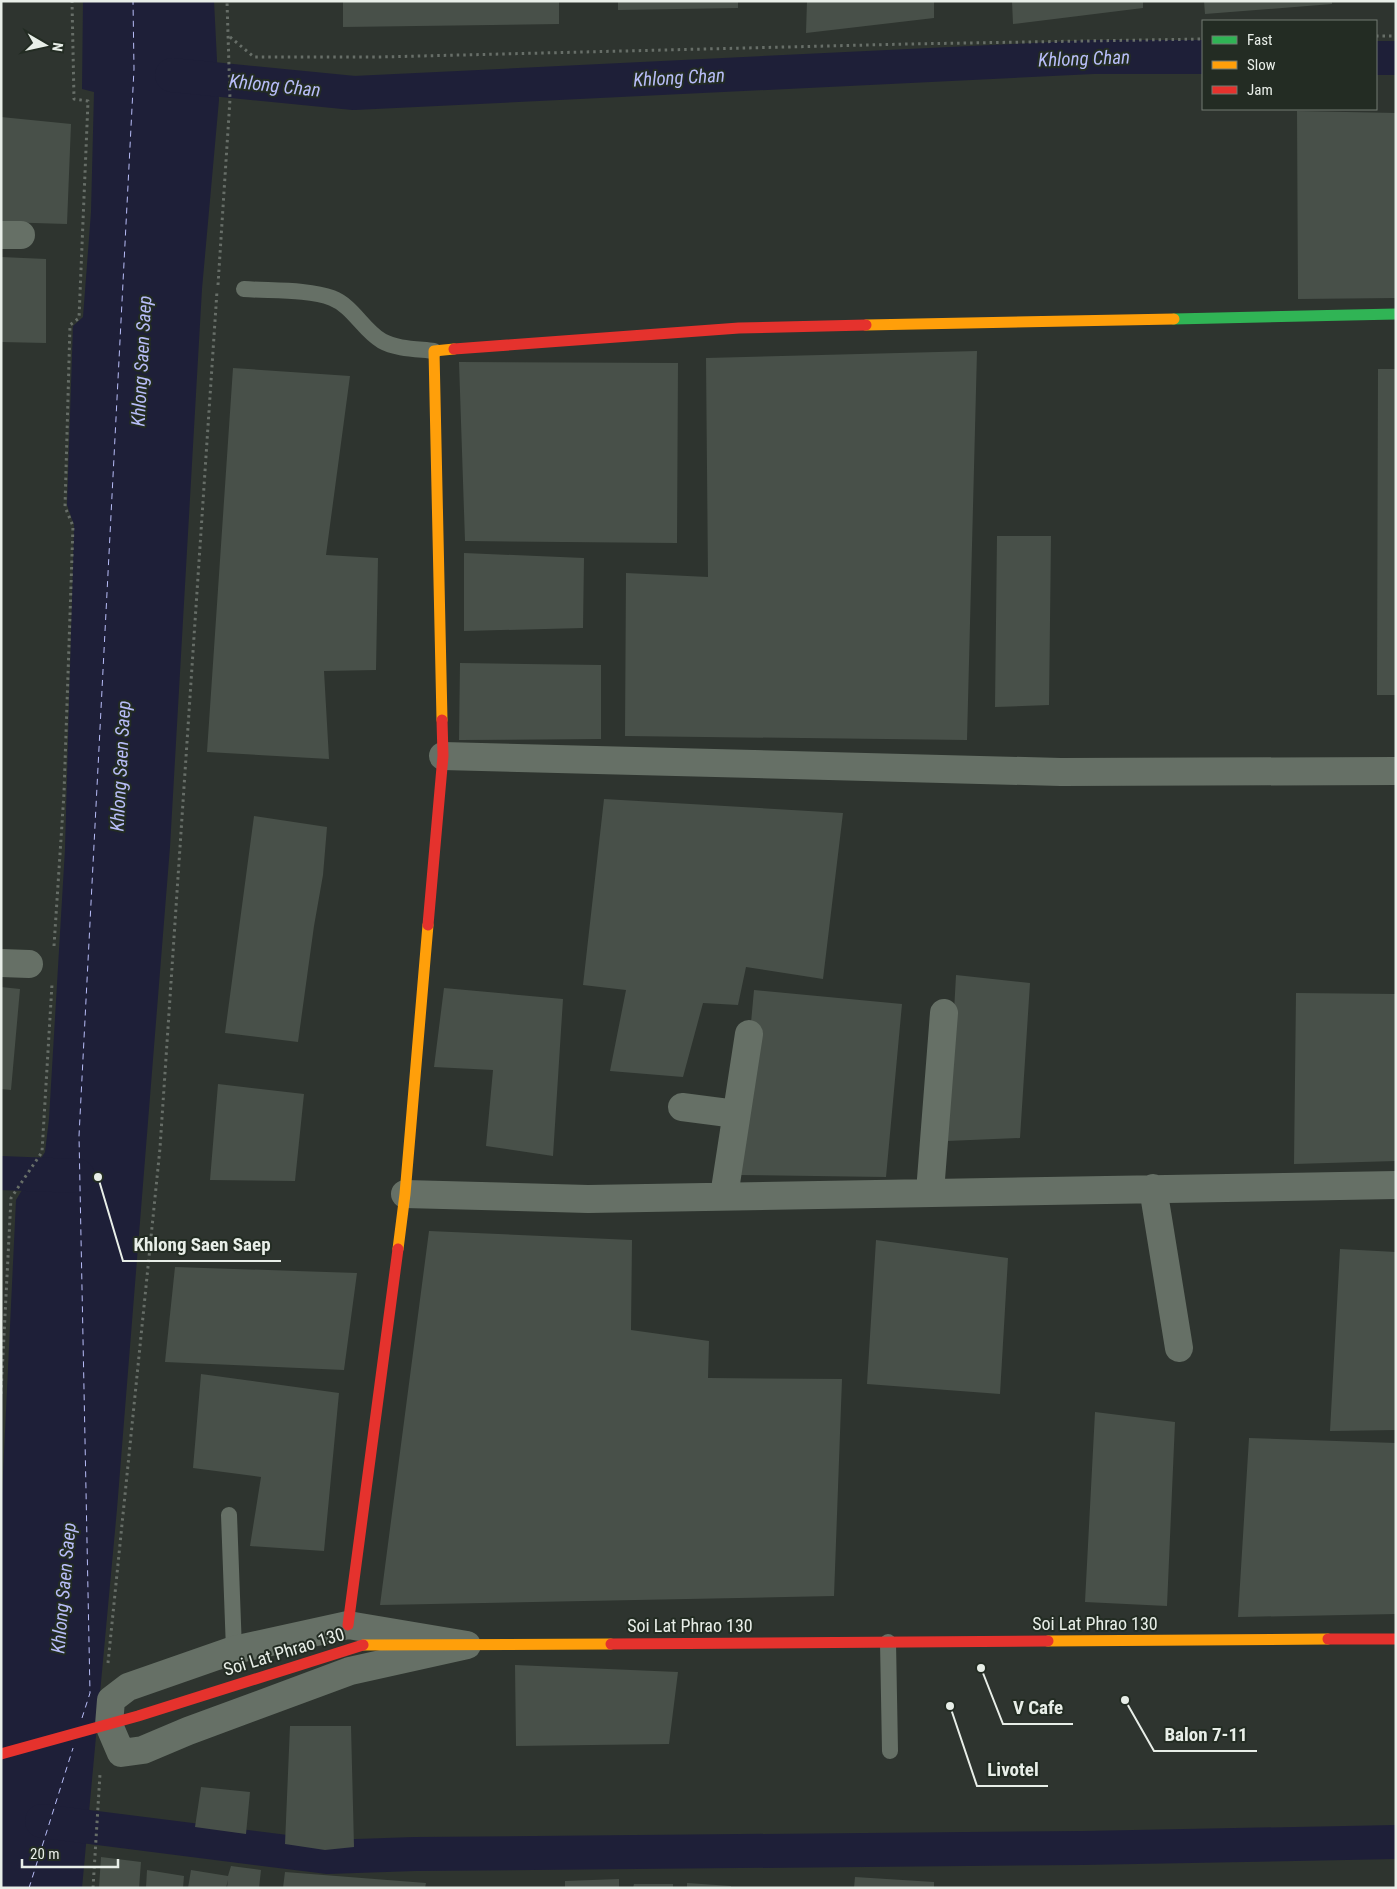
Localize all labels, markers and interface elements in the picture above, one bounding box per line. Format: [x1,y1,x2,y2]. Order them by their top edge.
north arrow [20,20,70,70]
legend [1202,20,1377,110]
text: Fast [1247,31,1272,49]
text: N [49,42,66,53]
water label: Khlong Chan [1038,45,1130,72]
text: Slow [1247,56,1276,74]
water label: Khlong Chan [633,64,726,91]
water label: Khlong Chan [228,69,322,102]
text: Jam [1247,81,1273,99]
water label: Khlong Saen Saep [127,295,156,427]
water label: Khlong Saen Saep [106,700,135,832]
callout: Khlong Saen Saep [123,1227,281,1261]
text: Khlong Saen Saep [133,1233,271,1256]
water label: Khlong Saen Saep [46,1522,81,1654]
street label: Soi Lat Phrao 130 [1032,1613,1158,1634]
street label: Soi Lat Phrao 130 [627,1615,753,1636]
street label: Soi Lat Phrao 130 [221,1623,347,1680]
callout: V Cafe [1003,1690,1073,1724]
text: V Cafe [1013,1696,1063,1719]
callout: Balon 7-11 [1154,1717,1257,1751]
text: Balon 7-11 [1164,1723,1248,1746]
callout: Livotel [977,1752,1048,1786]
text: Livotel [987,1758,1039,1781]
scale bar [22,1836,119,1868]
text: 20 m [30,1845,60,1863]

